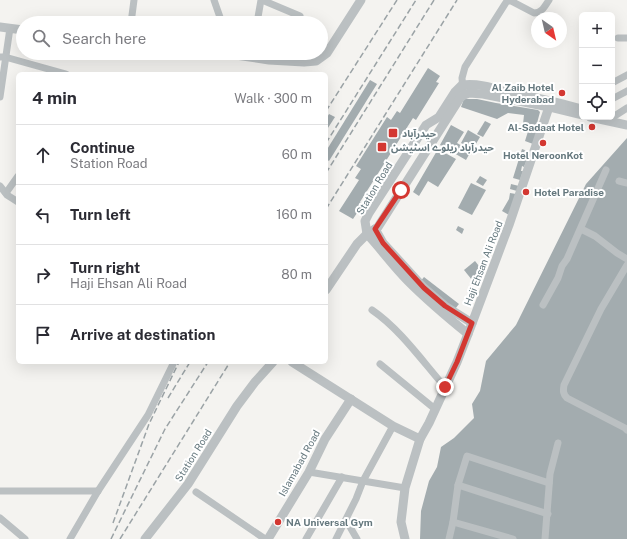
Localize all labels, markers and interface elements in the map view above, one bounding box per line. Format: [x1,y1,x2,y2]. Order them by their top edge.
north arrow [531,12,567,48]
map controls [579,12,615,120]
button: + [579,12,615,48]
search box [16,16,328,60]
icon: search [30,27,52,49]
text: Search here [62,30,146,47]
button: − [579,48,615,84]
place label: Al Zaib Hotel Hyderabad [492,81,554,105]
button: locate [579,84,615,120]
text: 4 min [32,88,77,108]
marker: Al Zaib Hotel Hyderabad [557,88,567,98]
text: Walk · 300 m [234,91,312,106]
place label: Al-Sadaat Hotel [508,121,584,133]
marker: Al-Sadaat Hotel [587,122,597,132]
marker: حیدرآباد [387,127,399,139]
place label: حیدرآباد [402,127,437,140]
marker: Hotel NeroonKot [538,138,548,148]
text: Continue [70,139,135,156]
marker: حیدرآباد ریلوے اسٹیشن [376,141,388,153]
place label: حیدرآباد ریلوے اسٹیشن [391,141,495,154]
icon: ahead [32,144,54,166]
text: 60 m [282,147,312,162]
place label: Hotel NeroonKot [503,149,583,161]
text: Station Road [70,156,147,171]
street label: Station Road [354,159,395,217]
route start [392,181,410,199]
place label: Hotel Paradise [534,186,604,198]
marker: Hotel Paradise [521,187,531,197]
icon: left [32,204,54,226]
text: Turn left [70,206,131,223]
text: 160 m [276,207,312,222]
street label: Haji Ehsan Ali Road [461,219,505,307]
text: Turn right [70,259,140,276]
icon: right [32,264,54,286]
text: 80 m [281,267,312,282]
text: Haji Ehsan Ali Road [70,276,187,291]
icon: arrive [32,324,54,346]
text: Arrive at destination [70,326,215,343]
route end [436,378,454,396]
street label: Station Road [172,427,214,483]
street label: Islamabad Road [276,428,322,498]
place label: NA Universal Gym [286,516,373,528]
marker: NA Universal Gym [273,517,283,527]

